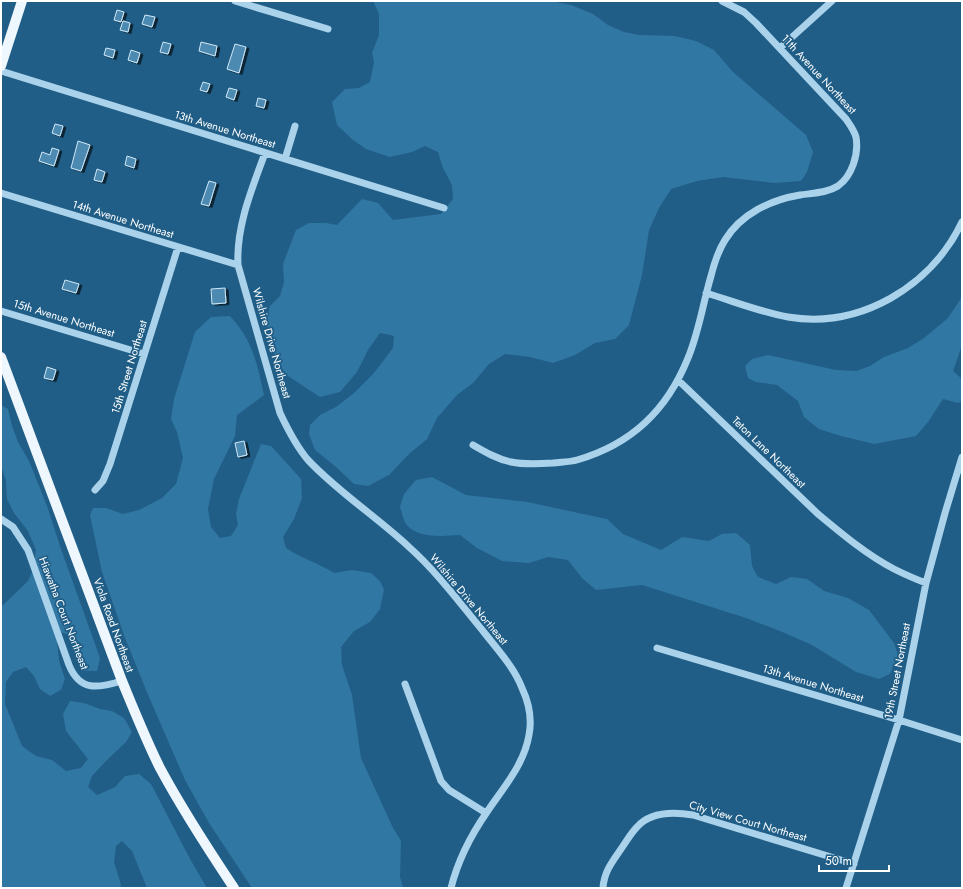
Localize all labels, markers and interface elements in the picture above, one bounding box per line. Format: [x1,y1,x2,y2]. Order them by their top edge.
street label: 11th Avenue Northeast [778,31,861,118]
street label: 13th Avenue Northeast [172,106,278,152]
street label: 14th Avenue Northeast [70,196,176,242]
street label: Wilshire Drive Northeast [249,286,296,401]
street label: 15th Avenue Northeast [11,295,117,341]
street label: 15th Street Northeast [107,318,151,416]
street label: Teton Lane Northeast [729,413,810,492]
street label: Wilshire Drive Northeast [426,550,512,648]
street label: Hiawatha Court Northeast [35,554,93,672]
street label: Viola Road Northeast [90,576,139,675]
street label: 19th Street Northeast [880,621,914,720]
street label: 13th Avenue Northeast [760,660,866,706]
street label: City View Court Northeast [687,797,809,846]
scale bar [819,847,889,873]
text: 50 m [825,852,852,870]

